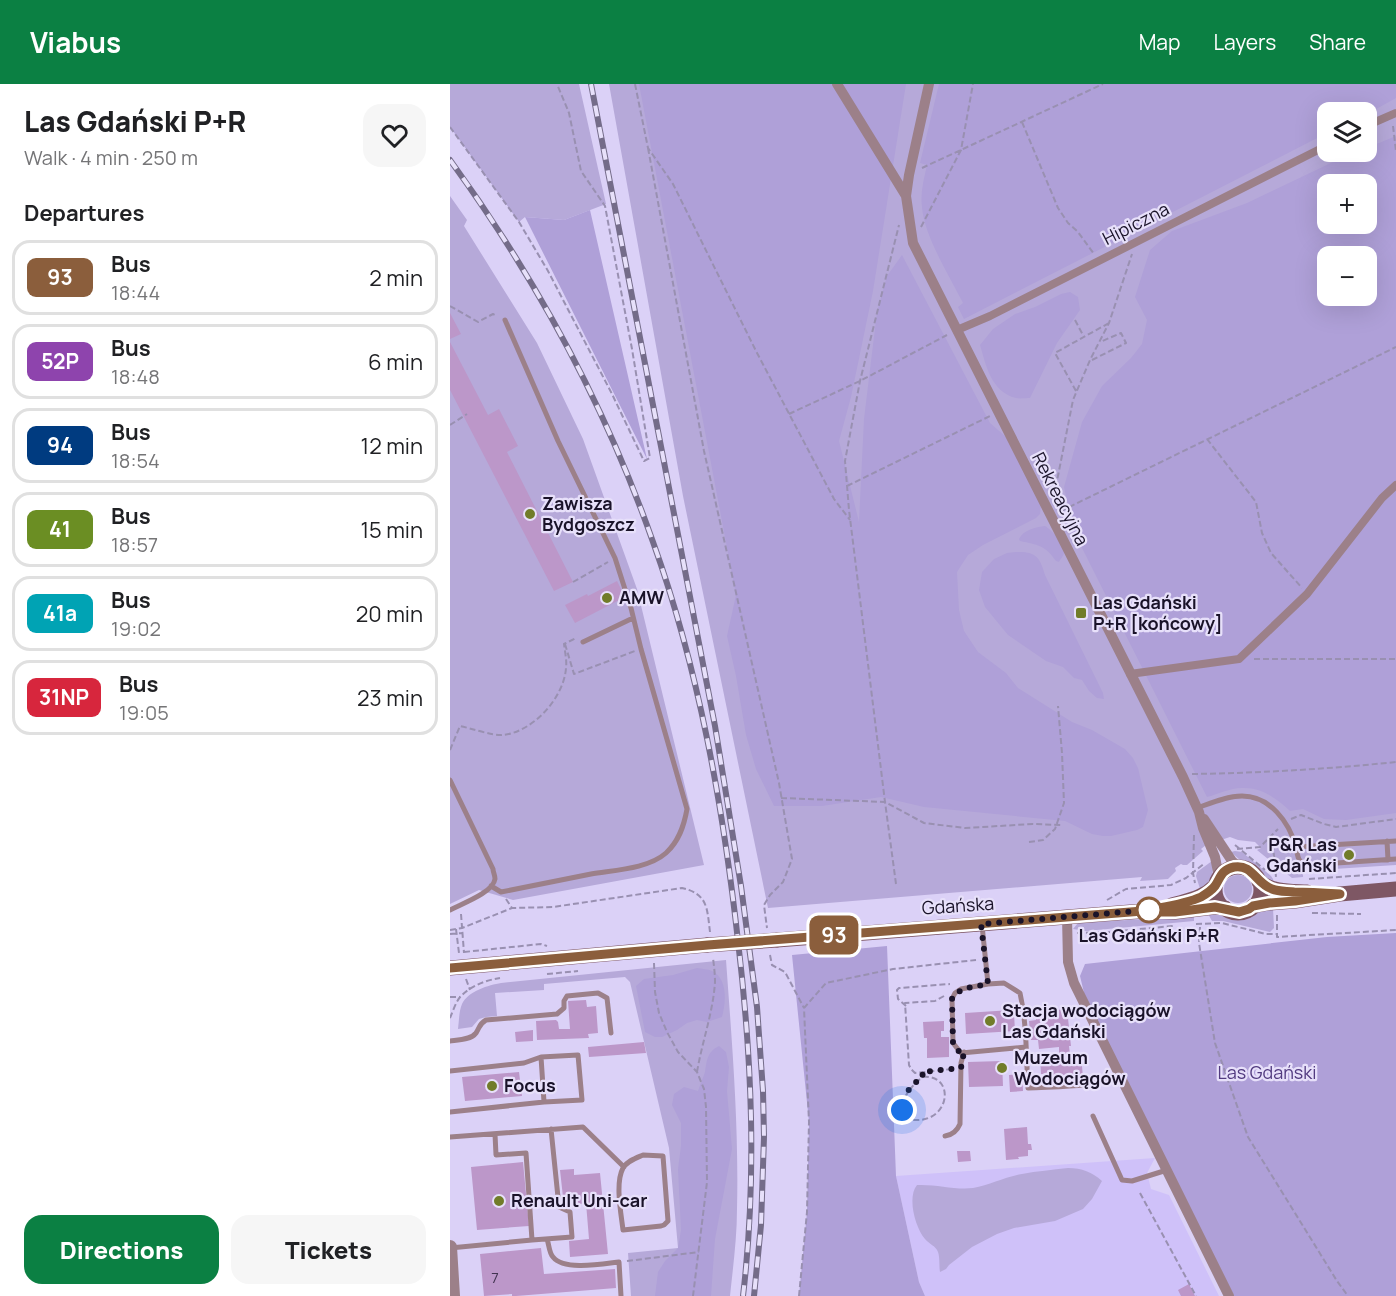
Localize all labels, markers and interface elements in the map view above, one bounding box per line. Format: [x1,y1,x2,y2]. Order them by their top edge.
text: Viabus [30,23,121,61]
text: Map [1139,28,1180,56]
text: Layers [1213,28,1276,56]
text: Share [1309,28,1366,56]
text: Las Gdański P+R [24,102,246,140]
map controls [1317,102,1377,306]
button: layers [1317,102,1377,162]
button: heart [363,104,426,167]
text: Walk · 4 min · 250 m [24,144,198,171]
button: + [1317,174,1377,234]
street label: Hipiczna [1098,196,1173,250]
text: Departures [24,198,144,228]
button: − [1317,246,1377,306]
text: Bus [111,249,151,279]
text: 93 [47,263,73,291]
text: 2 min [369,263,423,293]
text: 18:44 [111,279,160,306]
text: Bus [111,333,151,363]
text: 52P [41,347,79,375]
text: 6 min [368,347,423,377]
text: 18:48 [111,363,160,390]
text: Bus [111,417,151,447]
text: 94 [47,431,73,459]
text: 12 min [361,431,423,461]
text: 18:54 [111,447,160,474]
street label: Rekreacyjna [1027,448,1095,549]
place label: Zawisza Bydgoszcz [542,491,635,536]
text: Bus [111,501,151,531]
marker: Zawisza Bydgoszcz [523,507,537,521]
text: 41 [49,515,71,543]
text: 15 min [360,515,423,545]
text: 18:57 [111,531,158,558]
text: Bus [111,585,151,615]
place label: AMW [619,585,664,609]
place label: Las Gdański P+R [końcowy] [1093,590,1223,635]
marker: AMW [600,591,614,605]
text: 41a [43,599,77,627]
text: 20 min [356,599,423,629]
marker: Las Gdański P+R [końcowy] [1074,606,1088,620]
text: 19:02 [111,615,161,642]
text: Bus [119,669,158,699]
text: 31NP [39,683,89,711]
text: 23 min [357,683,423,713]
text: 19:05 [119,699,169,726]
place label: P&R Las Gdański [1267,832,1337,877]
marker: P&R Las Gdański [1342,848,1356,862]
street label: Gdańska [921,891,995,919]
marker: Las Gdański P+R [1136,897,1162,923]
line badge: 93 [807,916,861,954]
text: 93 [821,921,847,949]
place label: Las Gdański P+R [1079,923,1220,947]
place label: Stacja wodociągów Las Gdański [1002,998,1171,1043]
marker: Stacja wodociągów Las Gdański [983,1014,997,1028]
place label: Muzeum Wodociągów [1014,1045,1126,1090]
park label: Las Gdański [1218,1060,1316,1084]
marker: Muzeum Wodociągów [995,1061,1009,1075]
place label: Focus [504,1073,556,1097]
marker: Focus [485,1079,499,1093]
your location [887,1095,917,1125]
place label: Renault Uni-car [511,1188,647,1212]
marker: Renault Uni-car [492,1194,506,1208]
button: Directions [24,1215,219,1284]
button: Tickets [231,1215,426,1284]
house number: 7 [491,1267,499,1288]

